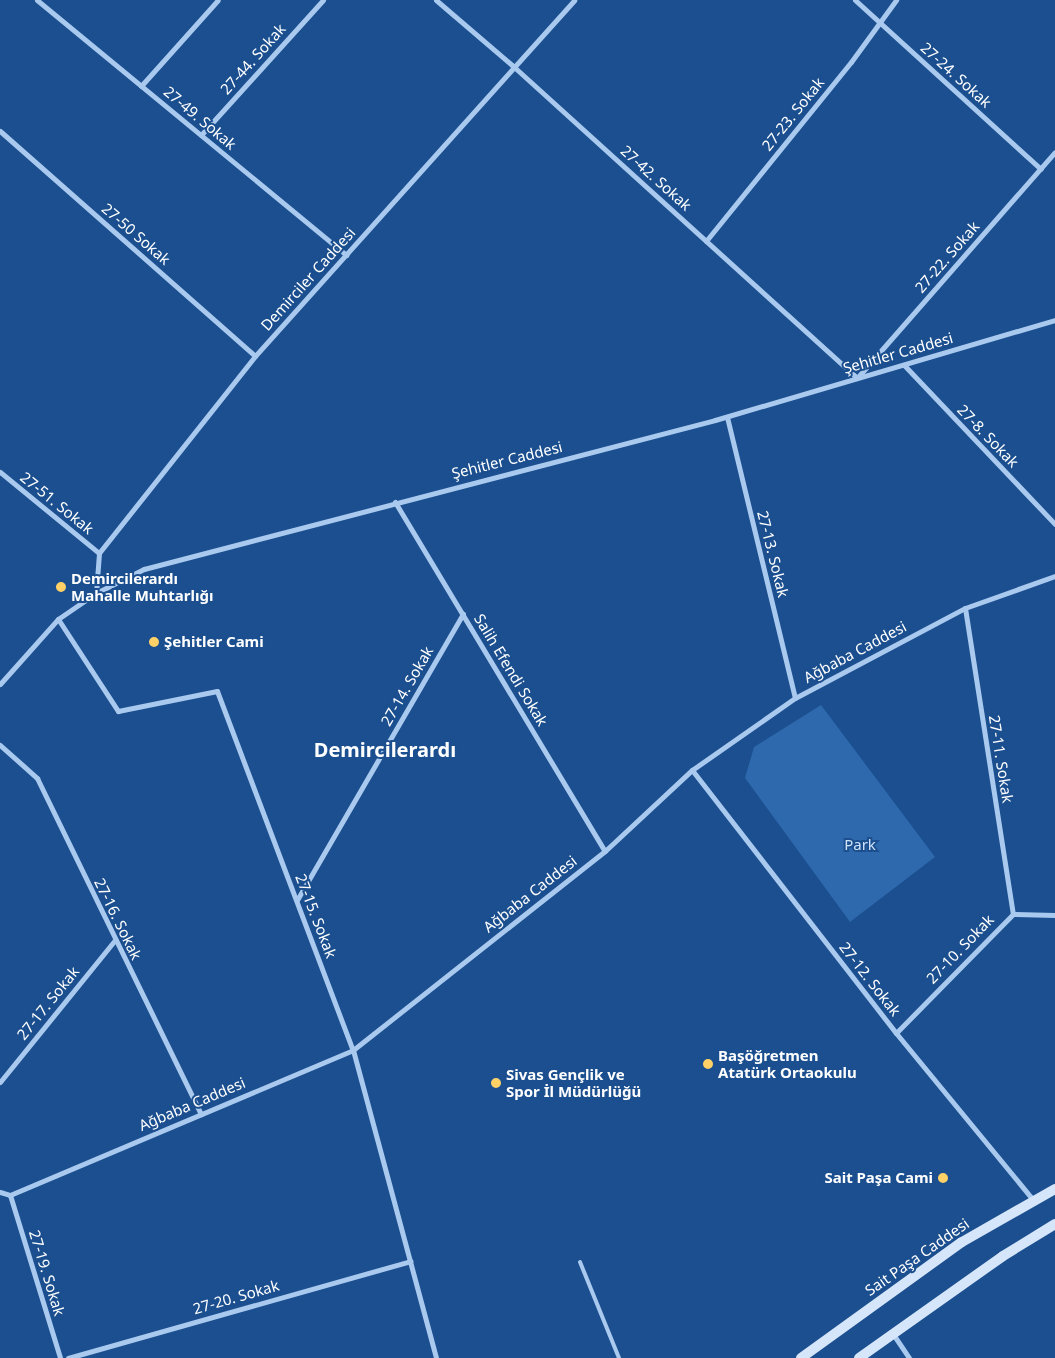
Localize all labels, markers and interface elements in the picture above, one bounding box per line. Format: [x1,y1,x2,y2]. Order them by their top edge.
street label: 27-44. Sokak [217,20,289,98]
street label: 27-24. Sokak [917,39,995,111]
street label: 27-23. Sokak [758,74,828,154]
street label: 27-49. Sokak [160,83,240,153]
street label: 27-42. Sokak [617,142,695,214]
street label: 27-50 Sokak [98,199,174,269]
street label: 27-22. Sokak [911,218,983,296]
street label: Demirciler Caddesi [257,224,359,334]
street label: Şehitler Caddesi [841,329,955,377]
street label: 27-8. Sokak [954,401,1022,471]
street label: Şehitler Caddesi [450,438,564,482]
street label: 27-51. Sokak [17,468,97,538]
street label: 27-13. Sokak [754,509,792,599]
place label: Demircilerardı Mahalle Muhtarlığı [71,569,213,604]
marker: Demircilerardı Mahalle Muhtarlığı [55,581,67,593]
street label: Salih Efendi Sokak [470,611,552,729]
street label: Ağbaba Caddesi [801,617,909,687]
place label: Şehitler Cami [164,633,264,651]
marker: Şehitler Cami [148,636,160,648]
street label: 27-14. Sokak [377,643,437,729]
street label: 27-11. Sokak [985,714,1017,804]
district label: Demircilerardı [314,737,456,761]
park label: Park [844,836,876,854]
street label: Ağbaba Caddesi [480,852,580,936]
street label: 27-15. Sokak [292,871,340,961]
street label: 27-16. Sokak [90,875,146,963]
street label: 27-10. Sokak [923,911,997,987]
street label: 27-12. Sokak [836,938,904,1020]
street label: 27-17. Sokak [13,963,83,1043]
place label: Başöğretmen Atatürk Ortaokulu [718,1046,857,1081]
marker: Başöğretmen Atatürk Ortaokulu [702,1058,714,1070]
place label: Sivas Gençlik ve Spor İl Müdürlüğü [506,1065,641,1100]
street label: Ağbaba Caddesi [136,1073,248,1135]
marker: Sivas Gençlik ve Spor İl Müdürlüğü [490,1077,502,1089]
place label: Sait Paşa Cami [824,1169,933,1187]
marker: Sait Paşa Cami [937,1172,949,1184]
street label: Sait Paşa Caddesi [862,1214,972,1300]
street label: 27-19. Sokak [25,1228,69,1318]
street label: 27-20. Sokak [191,1276,281,1318]

